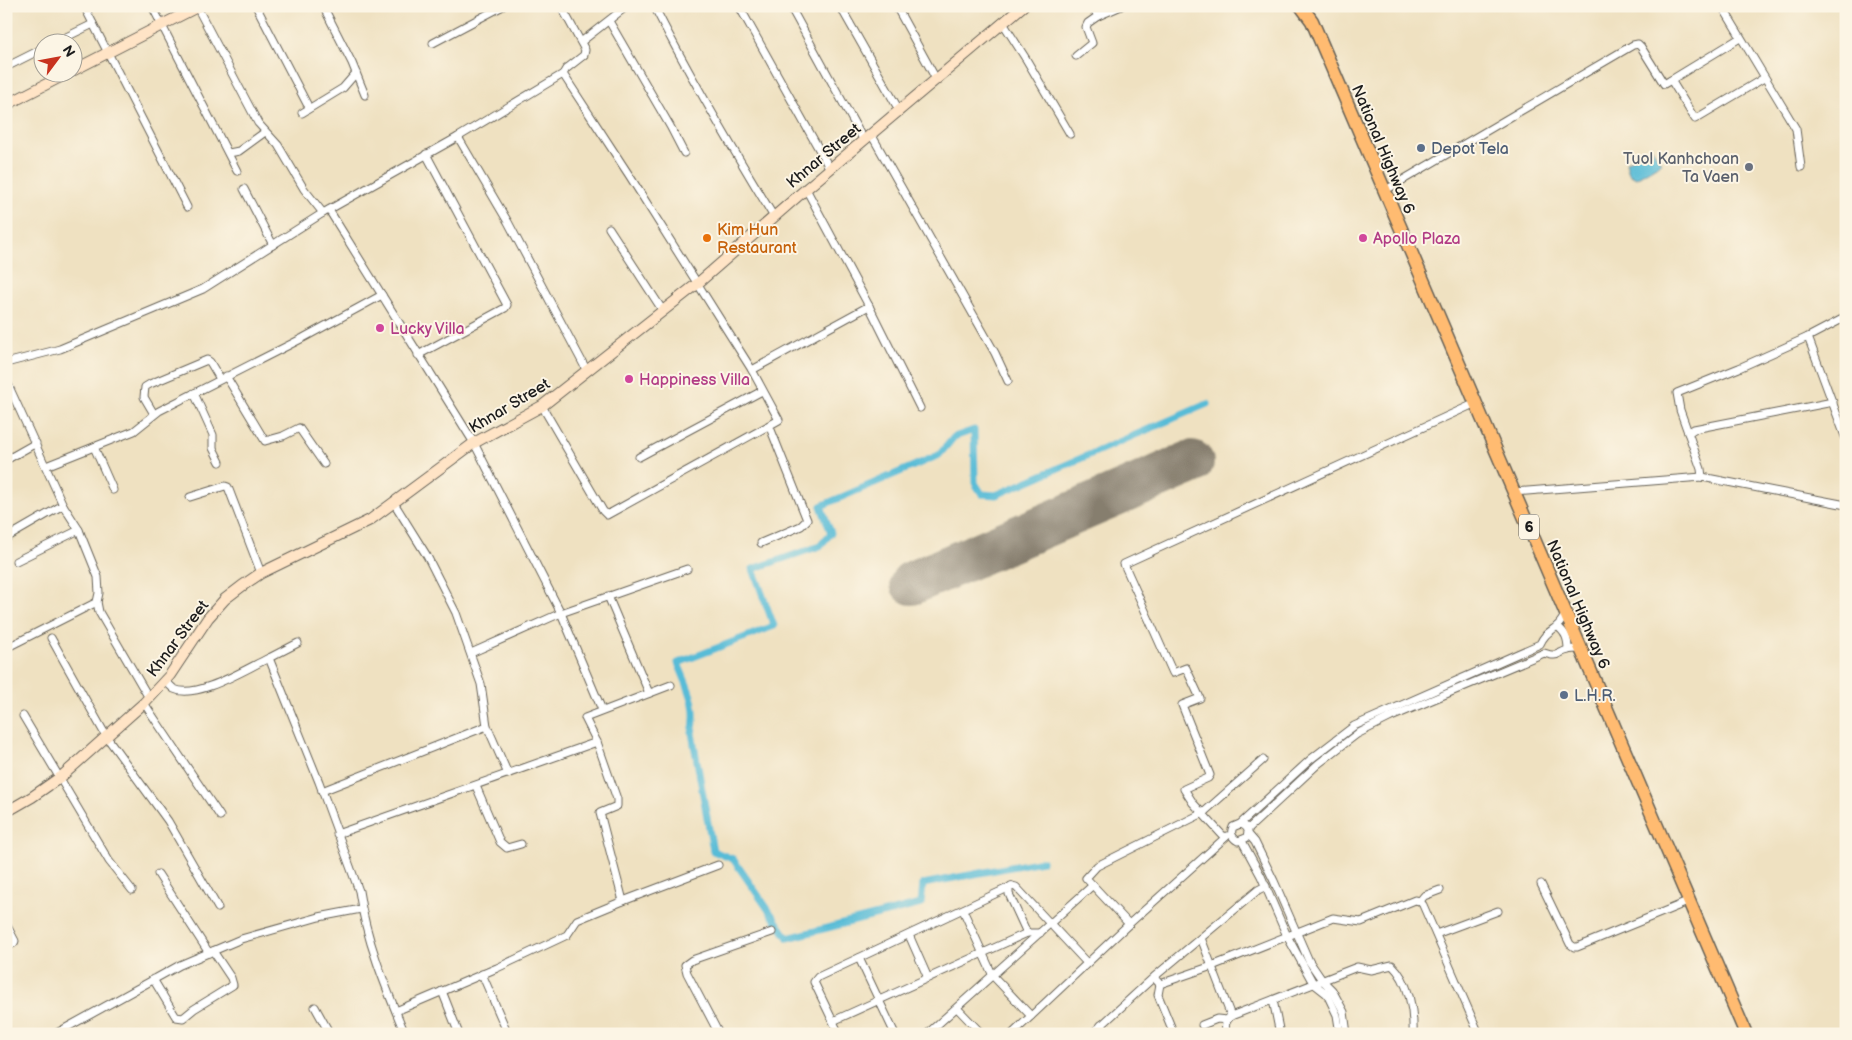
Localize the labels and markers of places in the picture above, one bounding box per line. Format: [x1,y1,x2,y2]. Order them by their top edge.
place label: Depot Tela [1431,140,1509,159]
marker: Depot Tela [1415,142,1427,154]
place label: Tuol Kanhchoan Ta Vaen [1623,150,1739,187]
marker: Tuol Kanhchoan Ta Vaen [1743,161,1755,173]
place label: Kim Hun Restaurant [717,221,797,258]
place label: Apollo Plaza [1373,230,1461,249]
marker: Kim Hun Restaurant [701,232,713,244]
marker: Apollo Plaza [1357,232,1369,244]
place label: Lucky Villa [390,320,465,339]
marker: Lucky Villa [374,322,386,334]
place label: Happiness Villa [639,371,750,390]
marker: Happiness Villa [623,373,635,385]
place label: L.H.R. [1574,687,1616,706]
marker: L.H.R. [1558,689,1570,701]

